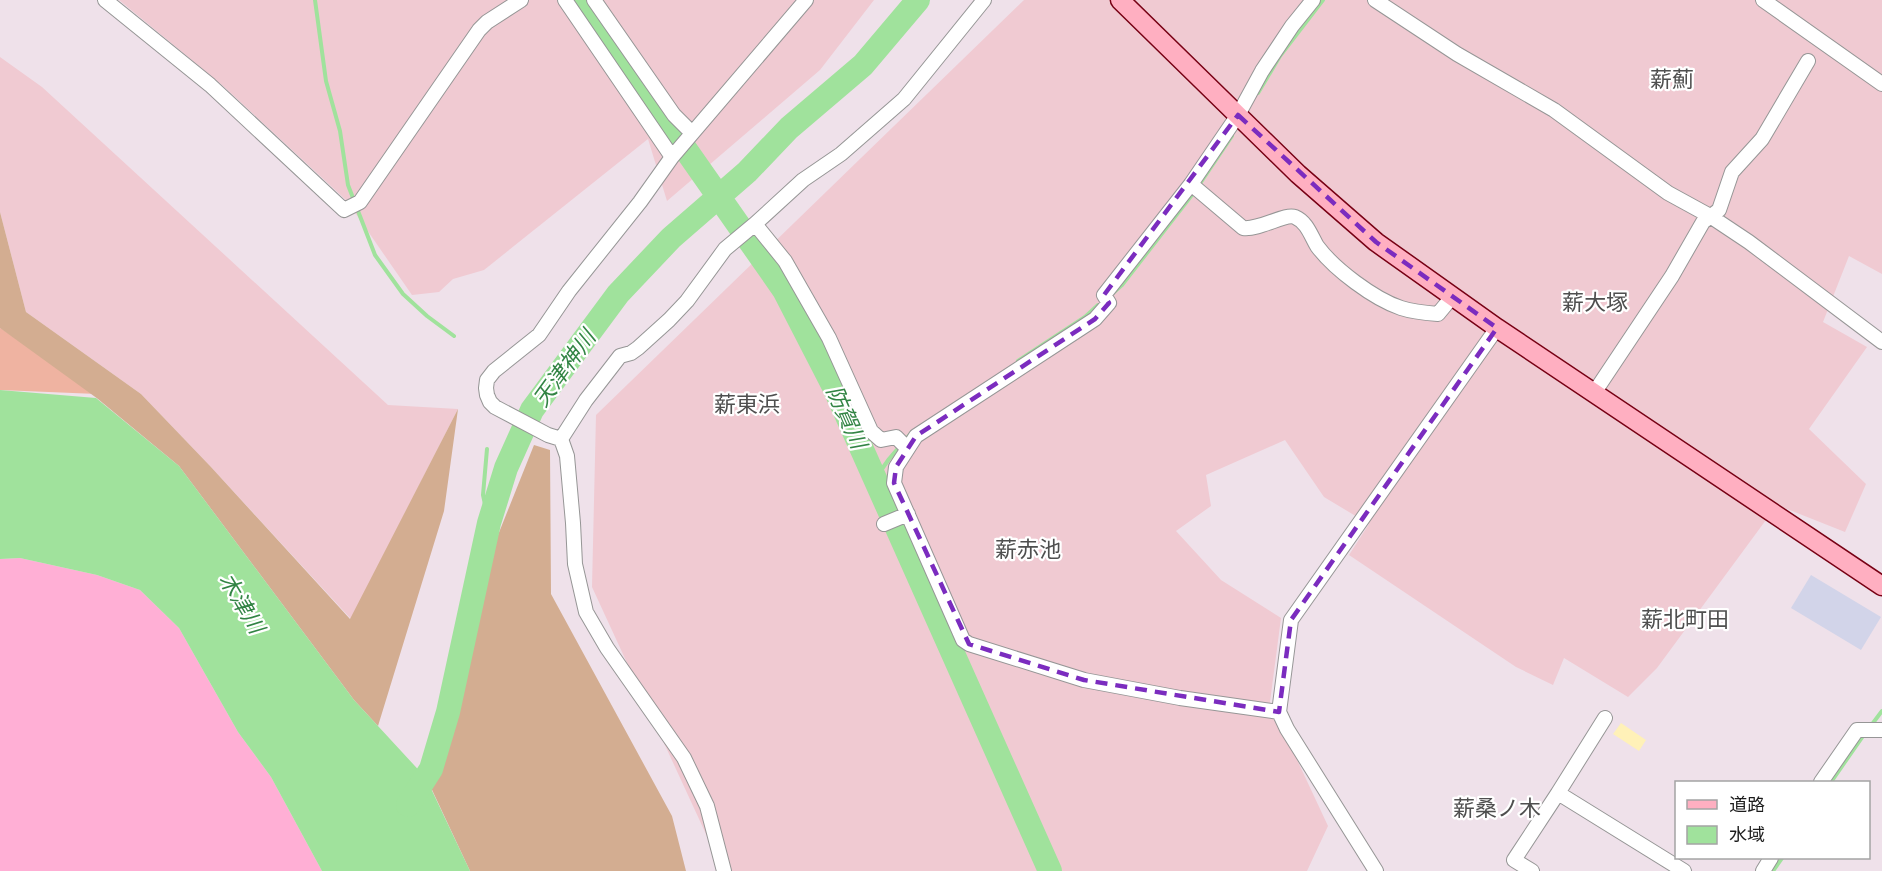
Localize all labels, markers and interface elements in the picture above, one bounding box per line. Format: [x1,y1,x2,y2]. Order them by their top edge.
district label: 薪薊 [1650,66,1694,92]
district label: 薪大塚 [1562,289,1628,315]
water label: 天津神川 [528,323,602,411]
water label: 防賀川 [822,382,873,454]
district label: 薪東浜 [714,391,780,417]
district label: 薪赤池 [995,536,1061,562]
water label: 木津川 [214,568,271,640]
district label: 薪北町田 [1641,606,1729,632]
legend [1675,781,1870,859]
text: 道路 [1729,794,1765,815]
district label: 薪桑ノ木 [1453,795,1541,821]
text: 水域 [1729,824,1765,845]

